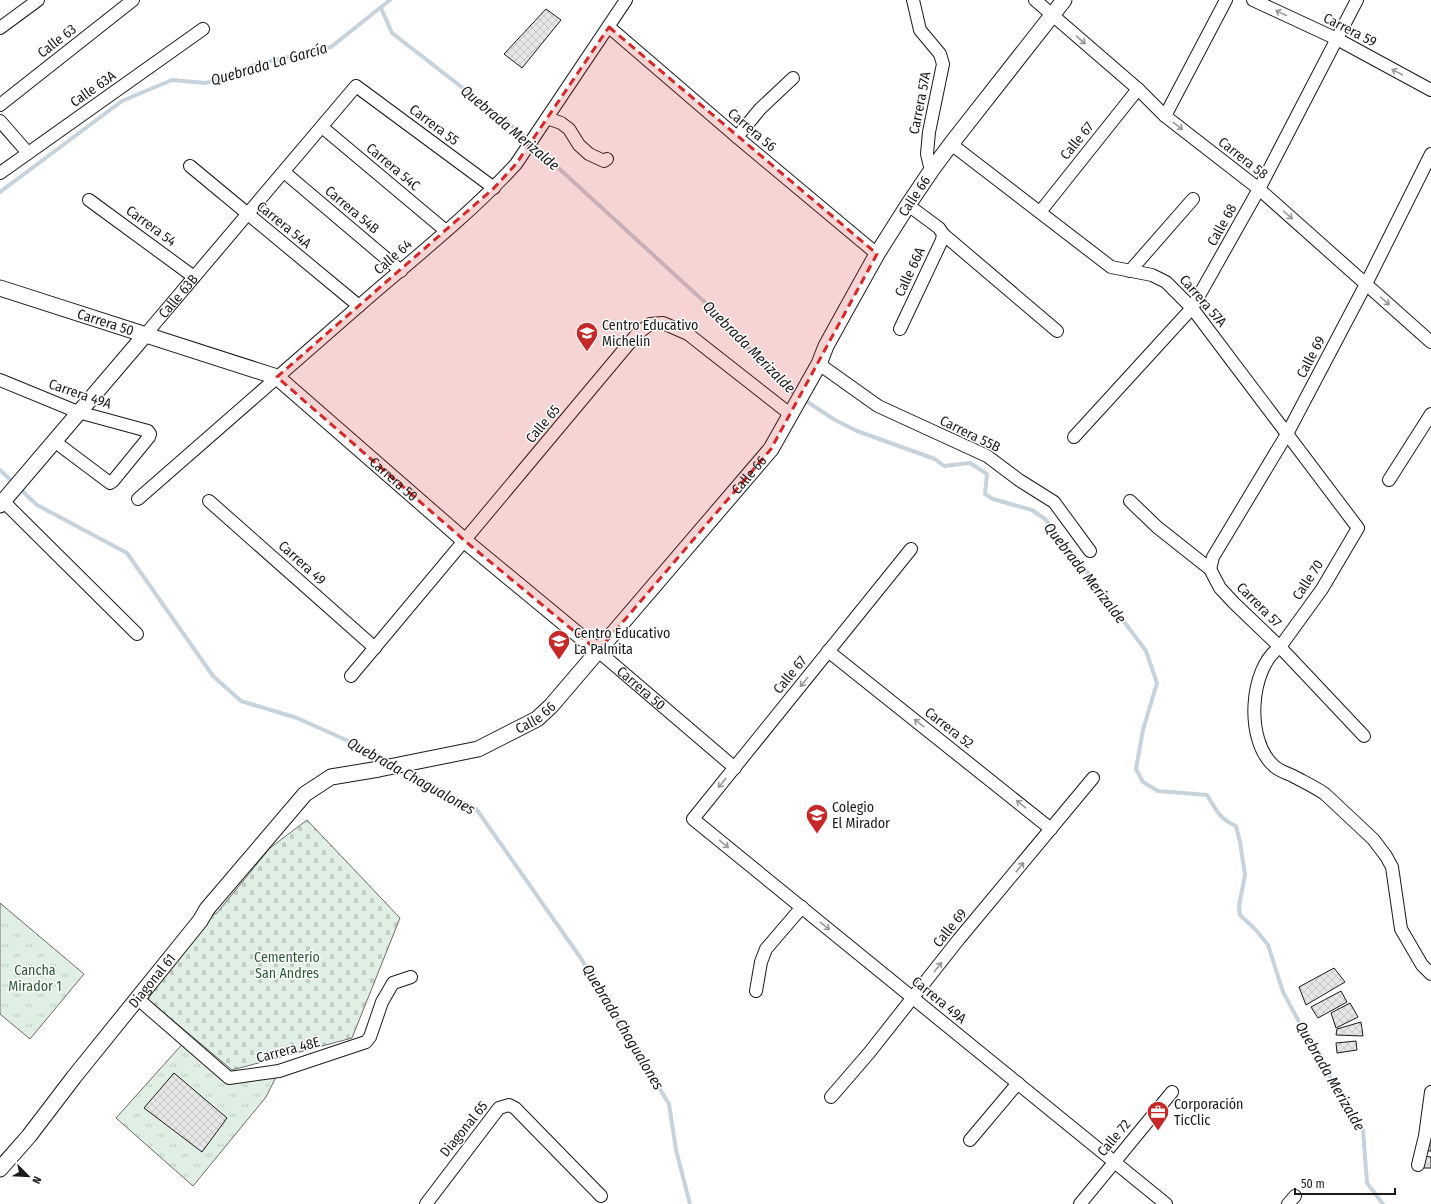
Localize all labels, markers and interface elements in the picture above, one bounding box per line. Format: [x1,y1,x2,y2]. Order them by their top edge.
one-way arrow [1275,9,1287,16]
street label: Carrera 59 [1320,9,1380,51]
street label: Calle 63 [34,21,80,61]
one-way arrow [1076,35,1086,44]
water label: Quebrada La García [209,39,330,89]
street label: Calle 63A [67,67,120,111]
one-way arrow [1391,67,1403,75]
street label: Carrera 57A [906,70,935,136]
water label: Quebrada Merizalde [457,82,563,174]
street label: Carrera 55 [406,101,462,149]
street label: Carrera 56 [724,105,780,155]
street label: Calle 67 [1057,118,1098,163]
one-way arrow [1172,122,1183,131]
street label: Carrera 58 [1215,133,1271,183]
street label: Carrera 54C [363,140,423,194]
street label: Calle 66 [895,172,934,219]
street label: Carrera 54B [321,182,383,238]
street label: Carrera 54A [253,198,315,253]
street label: Calle 68 [1204,201,1240,249]
street label: Carrera 54 [123,202,180,250]
one-way arrow [1283,210,1293,220]
street label: Calle 64 [370,236,416,278]
street label: Calle 66A [891,244,929,299]
street label: Calle 63B [155,270,202,321]
street label: Carrera 57A [1176,271,1231,331]
water label: Quebrada Merizalde [699,297,799,397]
one-way arrow [1380,297,1390,306]
street label: Carrera 50 [75,305,136,339]
place label: Centro Educativo Michelin [602,317,698,350]
school or university icon: Centro Educativo Michelin [574,320,600,353]
street label: Calle 69 [1293,333,1329,381]
street label: Carrera 49A [46,375,114,413]
street label: Calle 65 [522,401,564,447]
street label: Carrera 55B [937,412,1003,456]
street label: Calle 66 [728,452,770,497]
street label: Carrera 50 [366,453,421,505]
water label: Quebrada Merizalde [1040,519,1130,627]
street label: Carrera 49 [275,537,329,589]
street label: Calle 70 [1289,557,1327,603]
street label: Carrera 57 [1233,579,1285,631]
place label: Centro Educativo La Palmita [574,625,670,658]
school or university icon: Centro Educativo La Palmita [546,628,572,661]
street label: Calle 67 [770,652,811,697]
street label: Carrera 50 [614,663,669,713]
one-way arrow [800,676,808,687]
street label: Calle 66 [513,698,559,737]
street label: Carrera 52 [921,704,977,752]
one-way arrow [914,719,925,728]
water label: Quebrada Chagualones [344,733,479,819]
one-way arrow [718,778,727,788]
place label: Colegio El Mirador [832,799,890,832]
one-way arrow [1015,800,1026,809]
school or university icon: Colegio El Mirador [804,802,830,835]
one-way arrow [718,839,729,848]
one-way arrow [1016,862,1025,872]
street label: Calle 69 [929,905,971,951]
one-way arrow [819,921,830,930]
park label: Cementerio San Andres [254,949,320,982]
street label: Diagonal 61 [125,950,179,1011]
water label: Quebrada Chagualones [578,961,668,1094]
park label: Cancha Mirador 1 [8,962,62,995]
one-way arrow [933,962,942,973]
street label: Carrera 49A [908,973,970,1028]
water label: Quebrada Merizalde [1291,1018,1369,1134]
street label: Carrera 48E [254,1033,322,1067]
place label: Corporación TicClic [1174,1096,1243,1129]
street label: Diagonal 65 [436,1098,492,1160]
office icon: Corporación TicClic [1145,1099,1171,1132]
street label: Calle 72 [1094,1116,1134,1160]
north arrow [8,1156,48,1196]
scale bar [1295,1170,1395,1196]
text: N [29,1174,44,1186]
text: 50 m [1301,1177,1325,1191]

